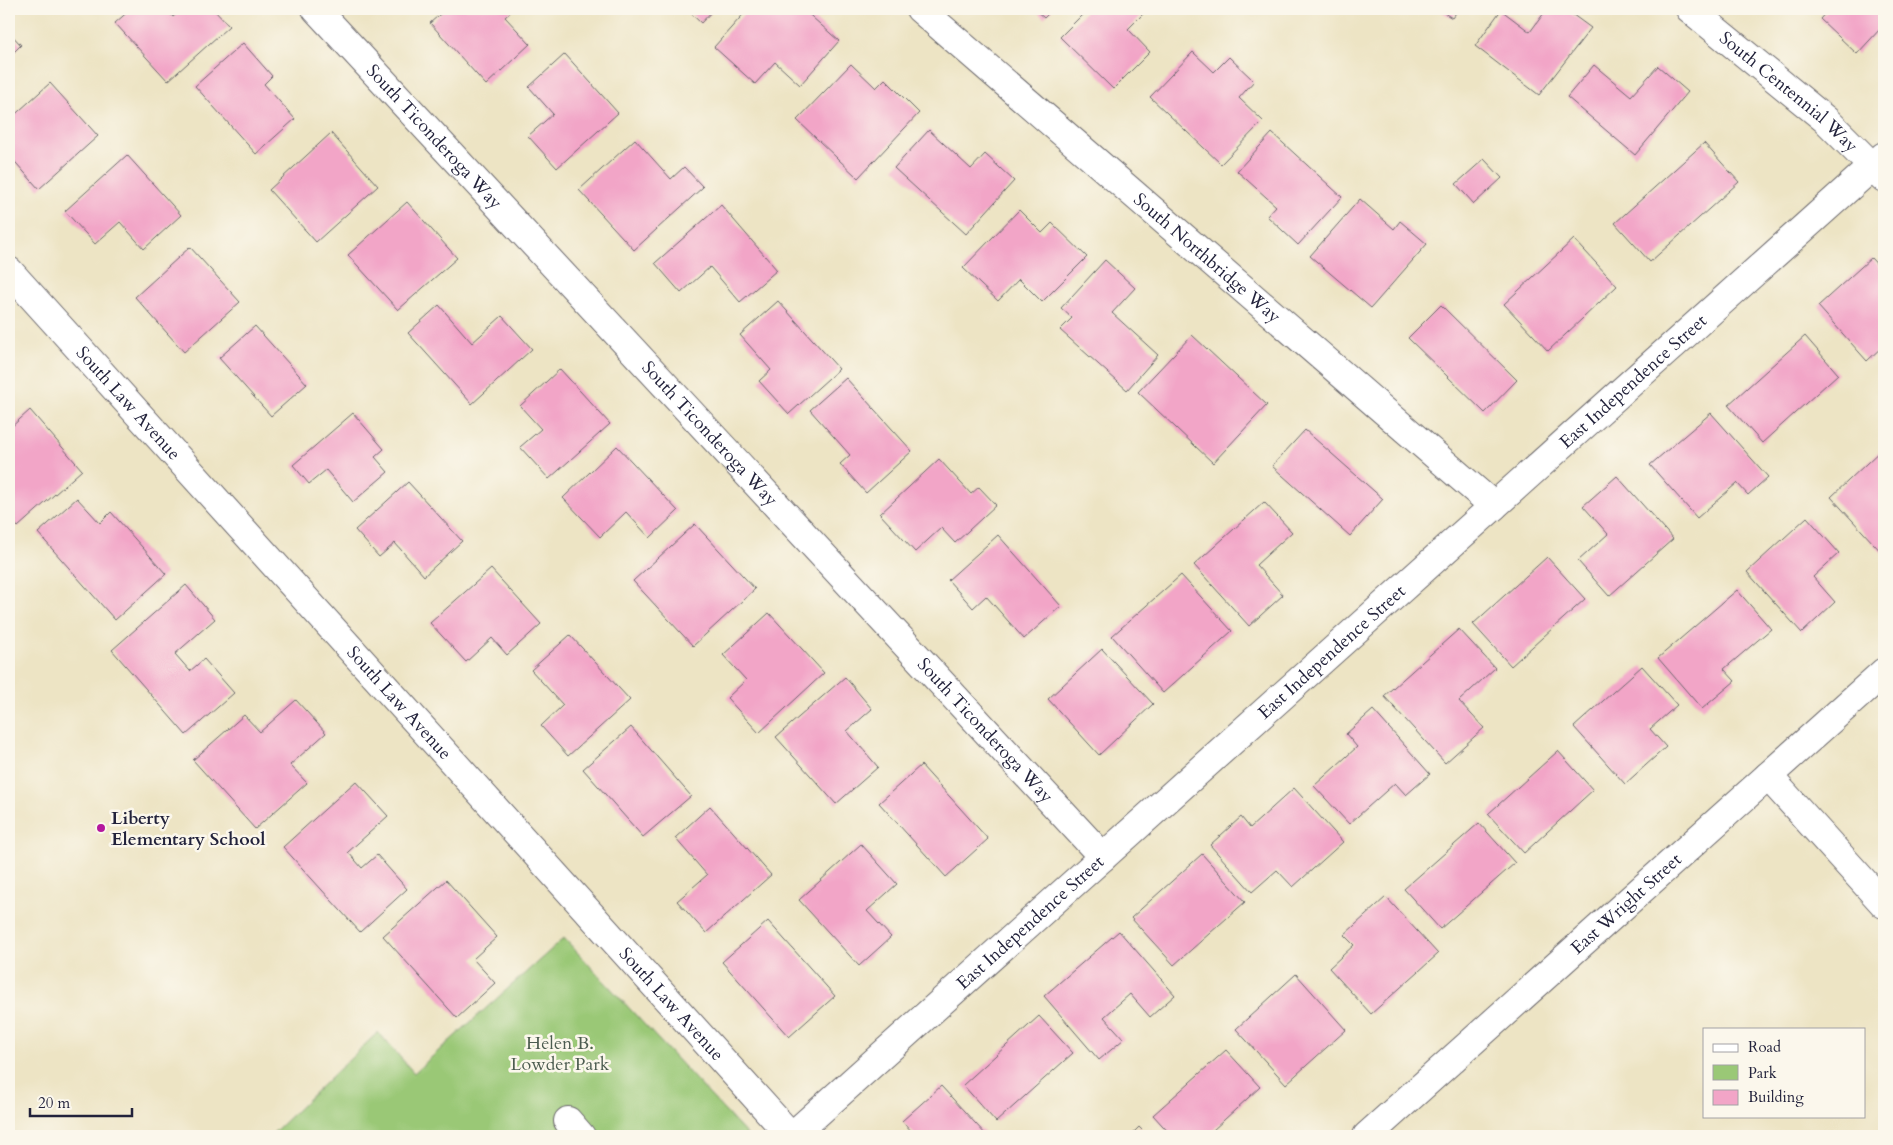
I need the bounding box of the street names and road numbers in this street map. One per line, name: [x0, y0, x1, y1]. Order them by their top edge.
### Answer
street label: South Centennial Way: [1714, 26, 1864, 159]
street label: South Ticonderoga Way: [360, 59, 508, 215]
street label: South Northbridge Way: [1128, 187, 1286, 329]
street label: East Independence Street: [1554, 309, 1713, 454]
street label: South Law Avenue: [70, 341, 186, 466]
street label: South Ticonderoga Way: [636, 356, 783, 512]
street label: East Independence Street: [1253, 579, 1411, 725]
street label: South Law Avenue: [341, 641, 457, 765]
street label: South Ticonderoga Way: [911, 653, 1059, 809]
street label: East Wright Street: [1566, 847, 1687, 960]
street label: East Independence Street: [951, 850, 1110, 995]
street label: South Law Avenue: [613, 942, 729, 1067]

